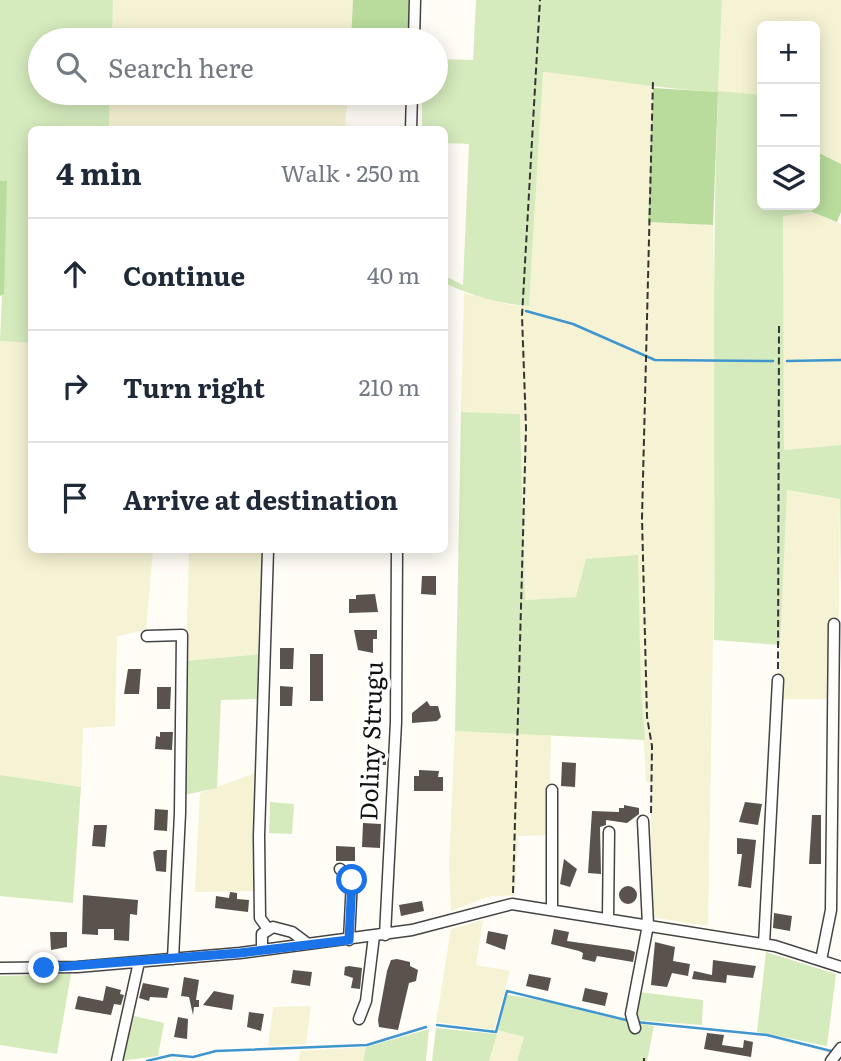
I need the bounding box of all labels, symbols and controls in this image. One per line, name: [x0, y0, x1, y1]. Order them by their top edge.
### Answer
map controls: [757, 21, 820, 210]
button: +: [757, 21, 820, 84]
search box: [28, 28, 448, 105]
text: Search here: [108, 47, 254, 86]
icon: search: [52, 48, 90, 86]
button: −: [757, 84, 820, 147]
button: layers: [757, 147, 820, 210]
text: 4 min: [56, 150, 142, 194]
text: Walk · 250 m: [281, 155, 420, 189]
icon: ahead: [56, 255, 94, 293]
text: Continue: [123, 255, 245, 294]
text: 40 m: [367, 257, 420, 291]
icon: right: [56, 367, 94, 405]
text: Turn right: [123, 367, 265, 406]
text: 210 m: [359, 369, 420, 403]
icon: arrive: [56, 479, 94, 517]
text: Arrive at destination: [123, 479, 398, 518]
street label: Doliny Strugu: [349, 660, 390, 821]
route start: [336, 864, 367, 895]
route end: [28, 952, 59, 983]

